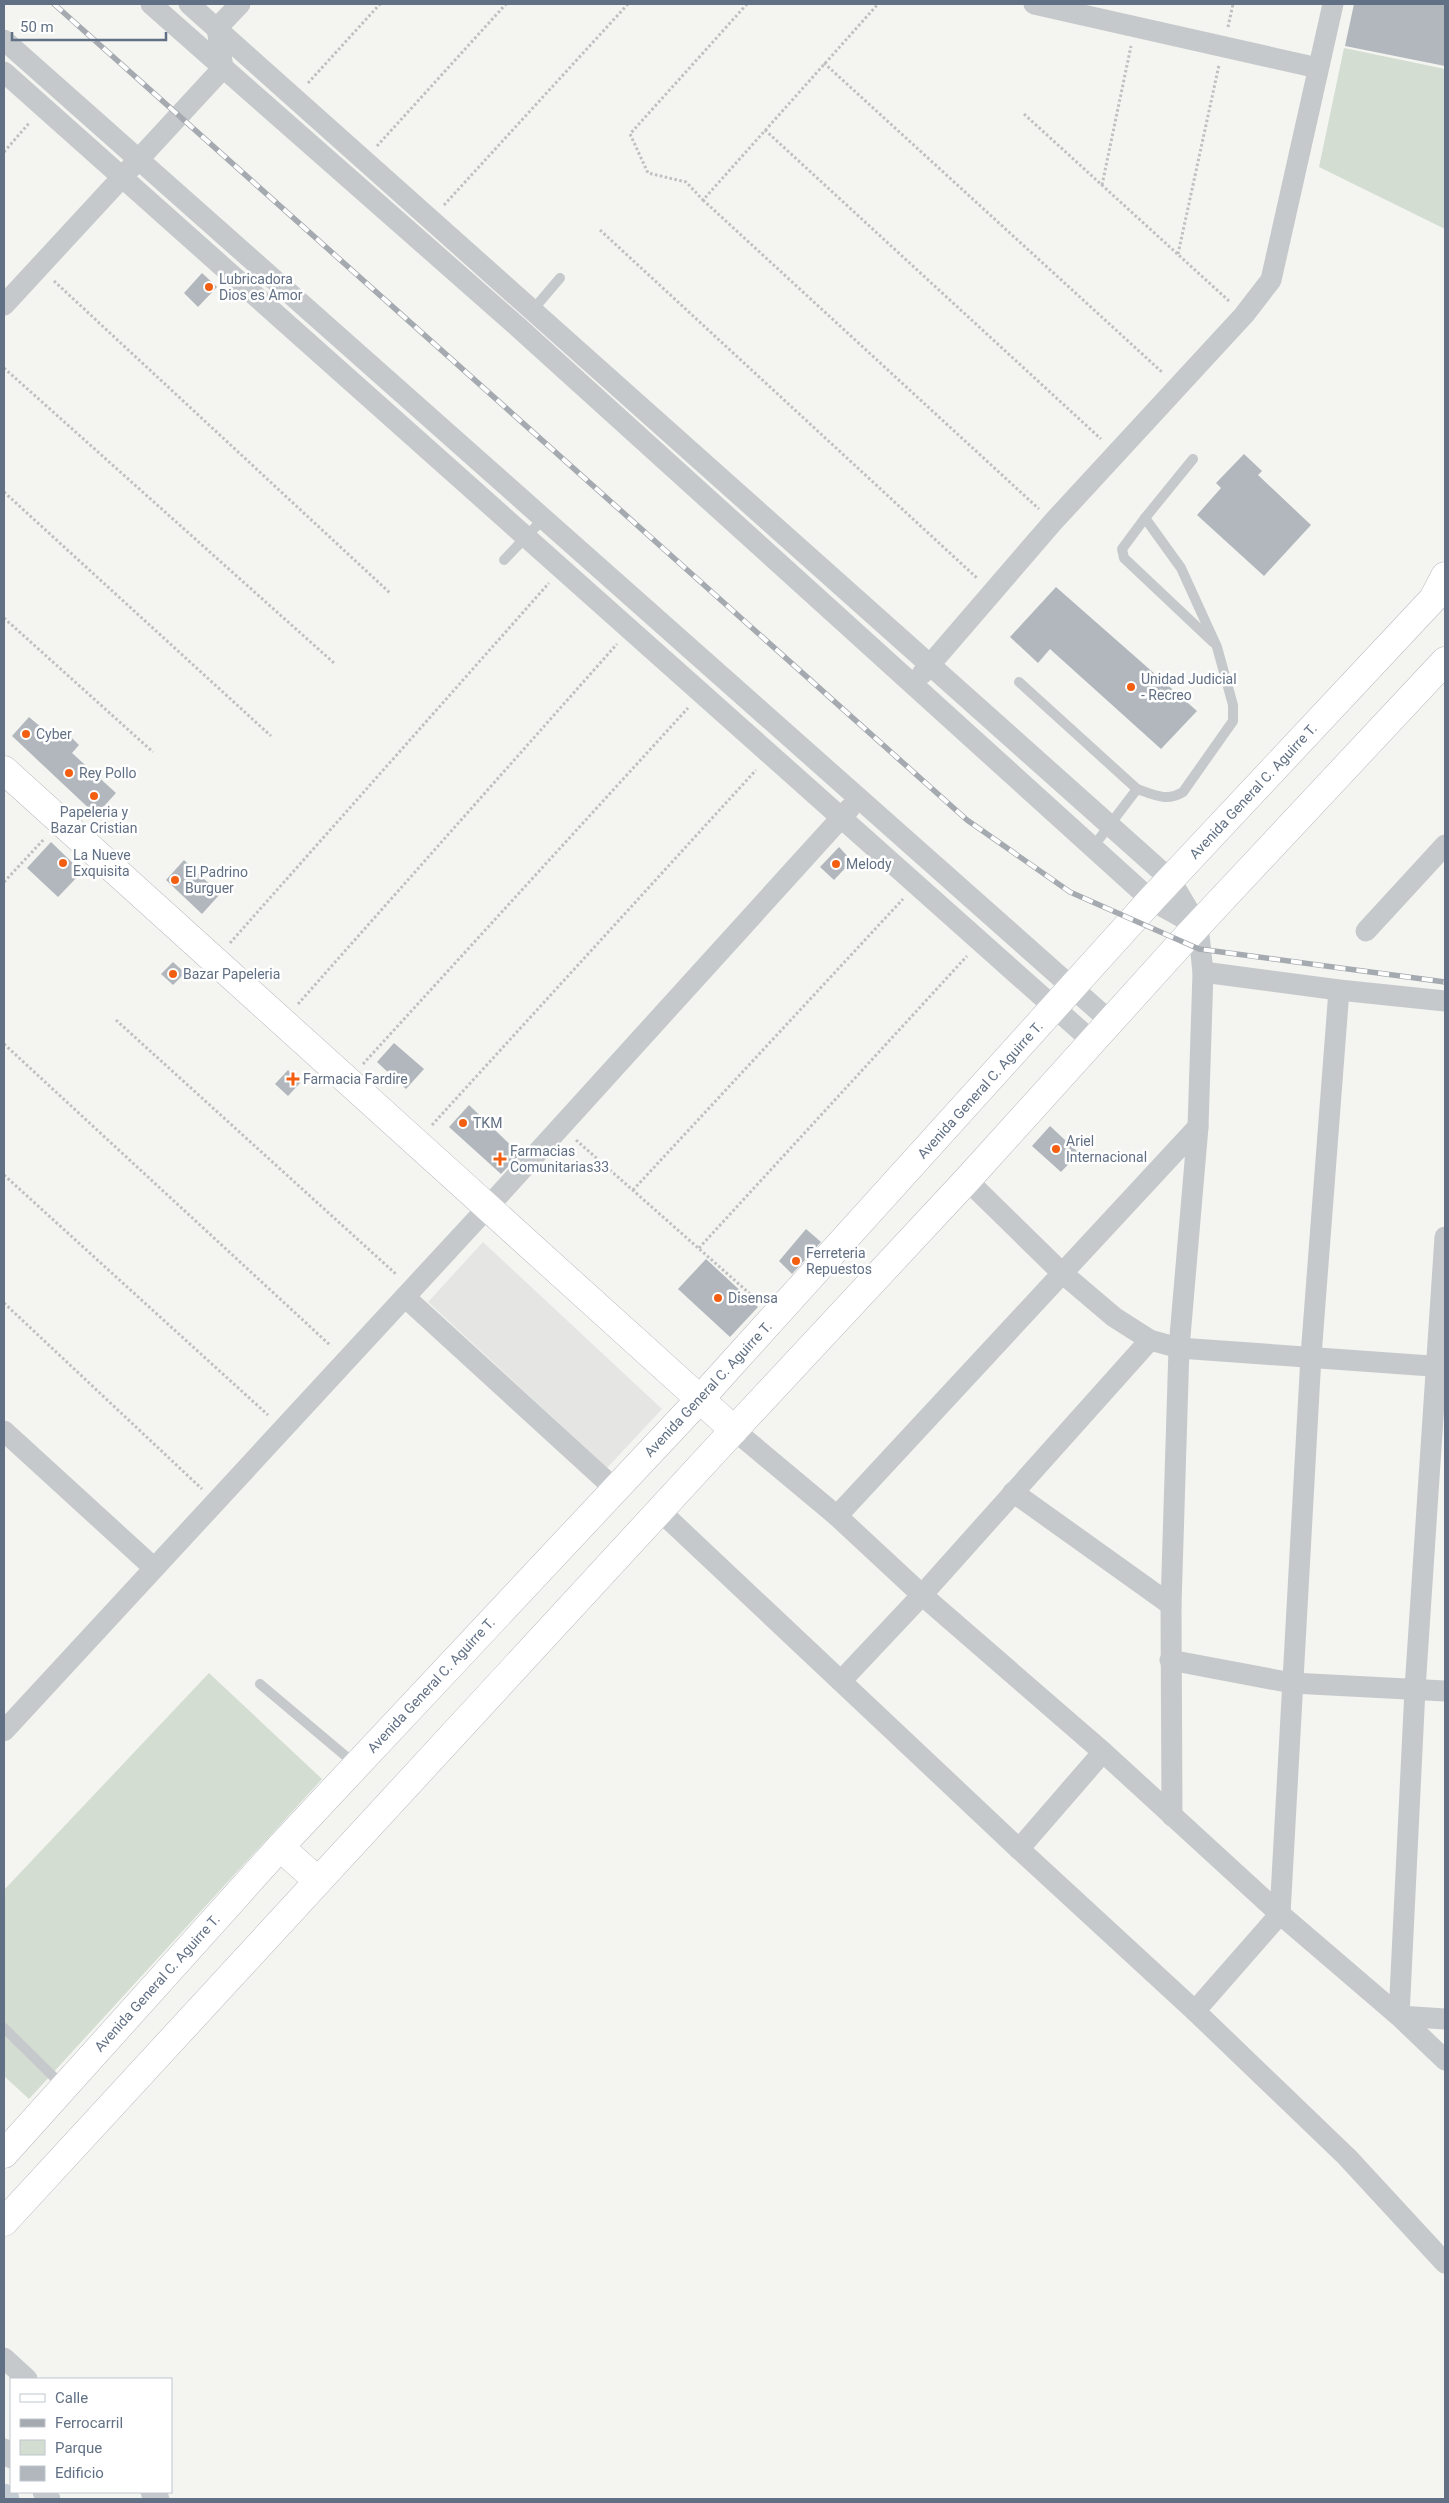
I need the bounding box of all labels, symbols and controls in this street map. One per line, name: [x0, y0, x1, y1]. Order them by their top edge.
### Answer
scale bar: [12, 10, 166, 42]
text: 50 m: [20, 18, 54, 36]
place label: Lubricadora Dios es Amor: [219, 271, 303, 303]
marker: Lubricadora Dios es Amor: [203, 281, 215, 293]
place label: Unidad Judicial - Recreo: [1141, 671, 1237, 703]
marker: Unidad Judicial - Recreo: [1125, 681, 1137, 693]
street label: Avenida General C. Aguirre T.: [1186, 720, 1320, 862]
place label: Cyber: [36, 726, 72, 742]
marker: Cyber: [20, 728, 32, 740]
place label: Rey Pollo: [79, 765, 137, 781]
marker: Rey Pollo: [63, 767, 75, 779]
marker: Papeleria y Bazar Cristian: [88, 790, 100, 802]
place label: Papeleria y Bazar Cristian: [51, 804, 137, 836]
place label: La Nueve Exquisita: [73, 847, 131, 879]
place label: Melody: [846, 856, 892, 872]
marker: La Nueve Exquisita: [57, 857, 69, 869]
marker: Melody: [830, 858, 842, 870]
place label: El Padrino Burguer: [185, 864, 248, 896]
marker: El Padrino Burguer: [169, 874, 181, 886]
place label: Bazar Papeleria: [183, 966, 280, 982]
marker: Bazar Papeleria: [167, 968, 179, 980]
street label: Avenida General C. Aguirre T.: [914, 1018, 1046, 1162]
place label: Farmacia Fardire: [303, 1071, 408, 1087]
marker: Farmacia Fardire: [287, 1073, 299, 1085]
place label: TKM: [473, 1115, 502, 1131]
marker: TKM: [457, 1117, 469, 1129]
place label: Ariel Internacional: [1066, 1133, 1147, 1165]
place label: Farmacias Comunitarias33: [510, 1143, 609, 1175]
marker: Ariel Internacional: [1050, 1143, 1062, 1155]
marker: Farmacias Comunitarias33: [494, 1153, 506, 1165]
place label: Ferreteria Repuestos: [806, 1245, 872, 1277]
marker: Ferreteria Repuestos: [790, 1255, 802, 1267]
place label: Disensa: [728, 1290, 778, 1306]
marker: Disensa: [712, 1292, 724, 1304]
street label: Avenida General C. Aguirre T.: [641, 1318, 775, 1460]
street label: Avenida General C. Aguirre T.: [364, 1614, 498, 1756]
street label: Avenida General C. Aguirre T.: [91, 1911, 223, 2055]
legend: [10, 2378, 172, 2493]
text: Calle: [55, 2389, 88, 2407]
text: Ferrocarril: [55, 2414, 123, 2432]
text: Parque: [55, 2439, 102, 2457]
text: Edificio: [55, 2464, 104, 2482]

